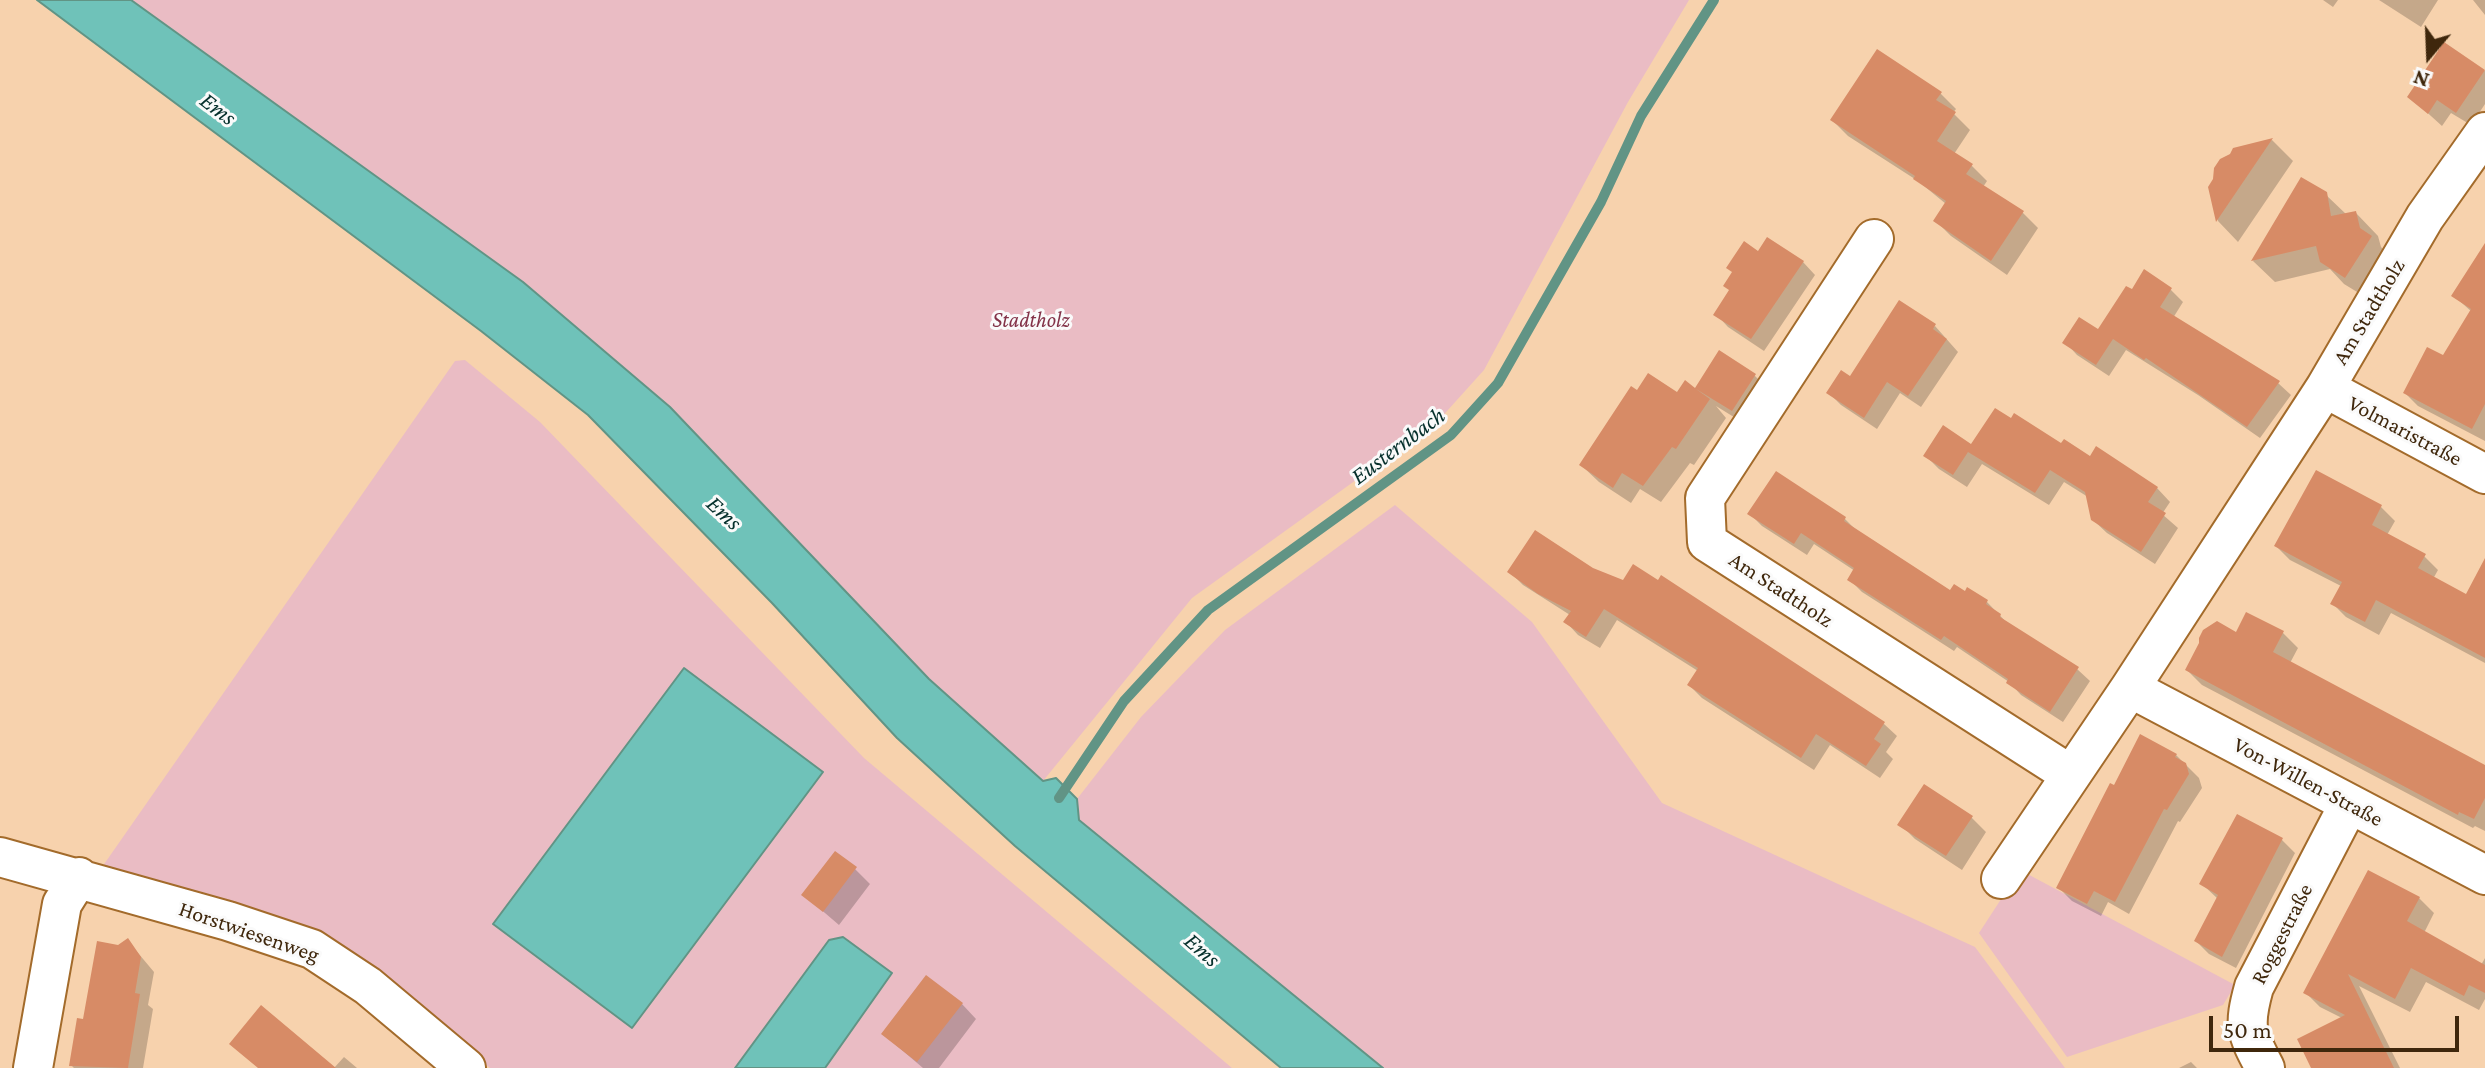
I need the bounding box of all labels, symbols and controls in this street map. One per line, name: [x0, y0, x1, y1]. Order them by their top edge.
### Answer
north arrow: [2389, 16, 2469, 96]
text: N: [2410, 65, 2432, 93]
water label: Ems: [194, 86, 242, 132]
street label: Am Stadtholz: [2327, 254, 2411, 370]
park label: Stadtholz: [992, 307, 1070, 333]
street label: Volmaristraße: [2344, 390, 2466, 472]
water label: Eusternbach: [1345, 401, 1451, 491]
water label: Ems: [700, 490, 748, 536]
street label: Am Stadtholz: [1724, 547, 1838, 633]
street label: Von-Willen-Straße: [2229, 731, 2387, 833]
street label: Roggestraße: [2245, 879, 2319, 989]
street label: Horstwiesenweg: [175, 896, 323, 968]
water label: Ems: [1178, 927, 1226, 973]
scale bar: [2213, 1000, 2463, 1050]
text: 50 m: [2223, 1016, 2272, 1043]

